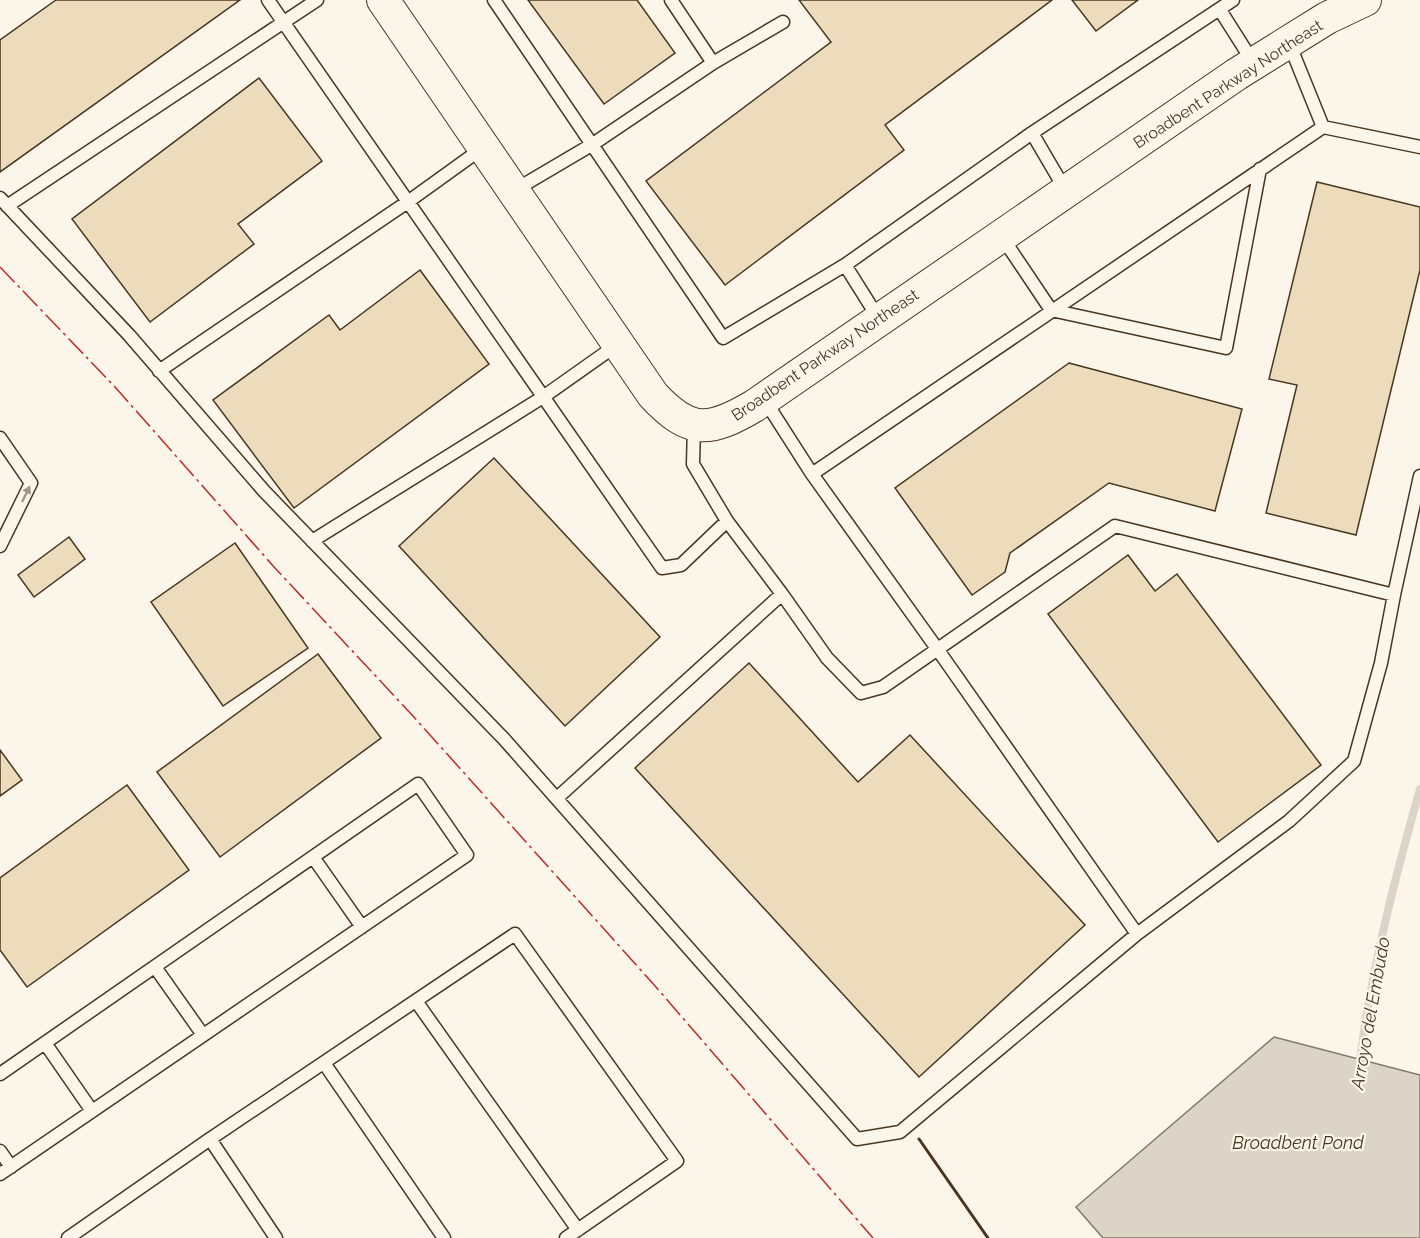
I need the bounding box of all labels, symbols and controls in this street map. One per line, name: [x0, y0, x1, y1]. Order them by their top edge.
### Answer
street label: Broadbent Parkway Northeast: [1130, 15, 1327, 152]
street label: Broadbent Parkway Northeast: [728, 285, 923, 425]
one-way arrow: [21, 485, 30, 502]
water label: Arroyo del Embudo: [1346, 935, 1394, 1092]
water label: Broadbent Pond: [1232, 1132, 1365, 1153]

